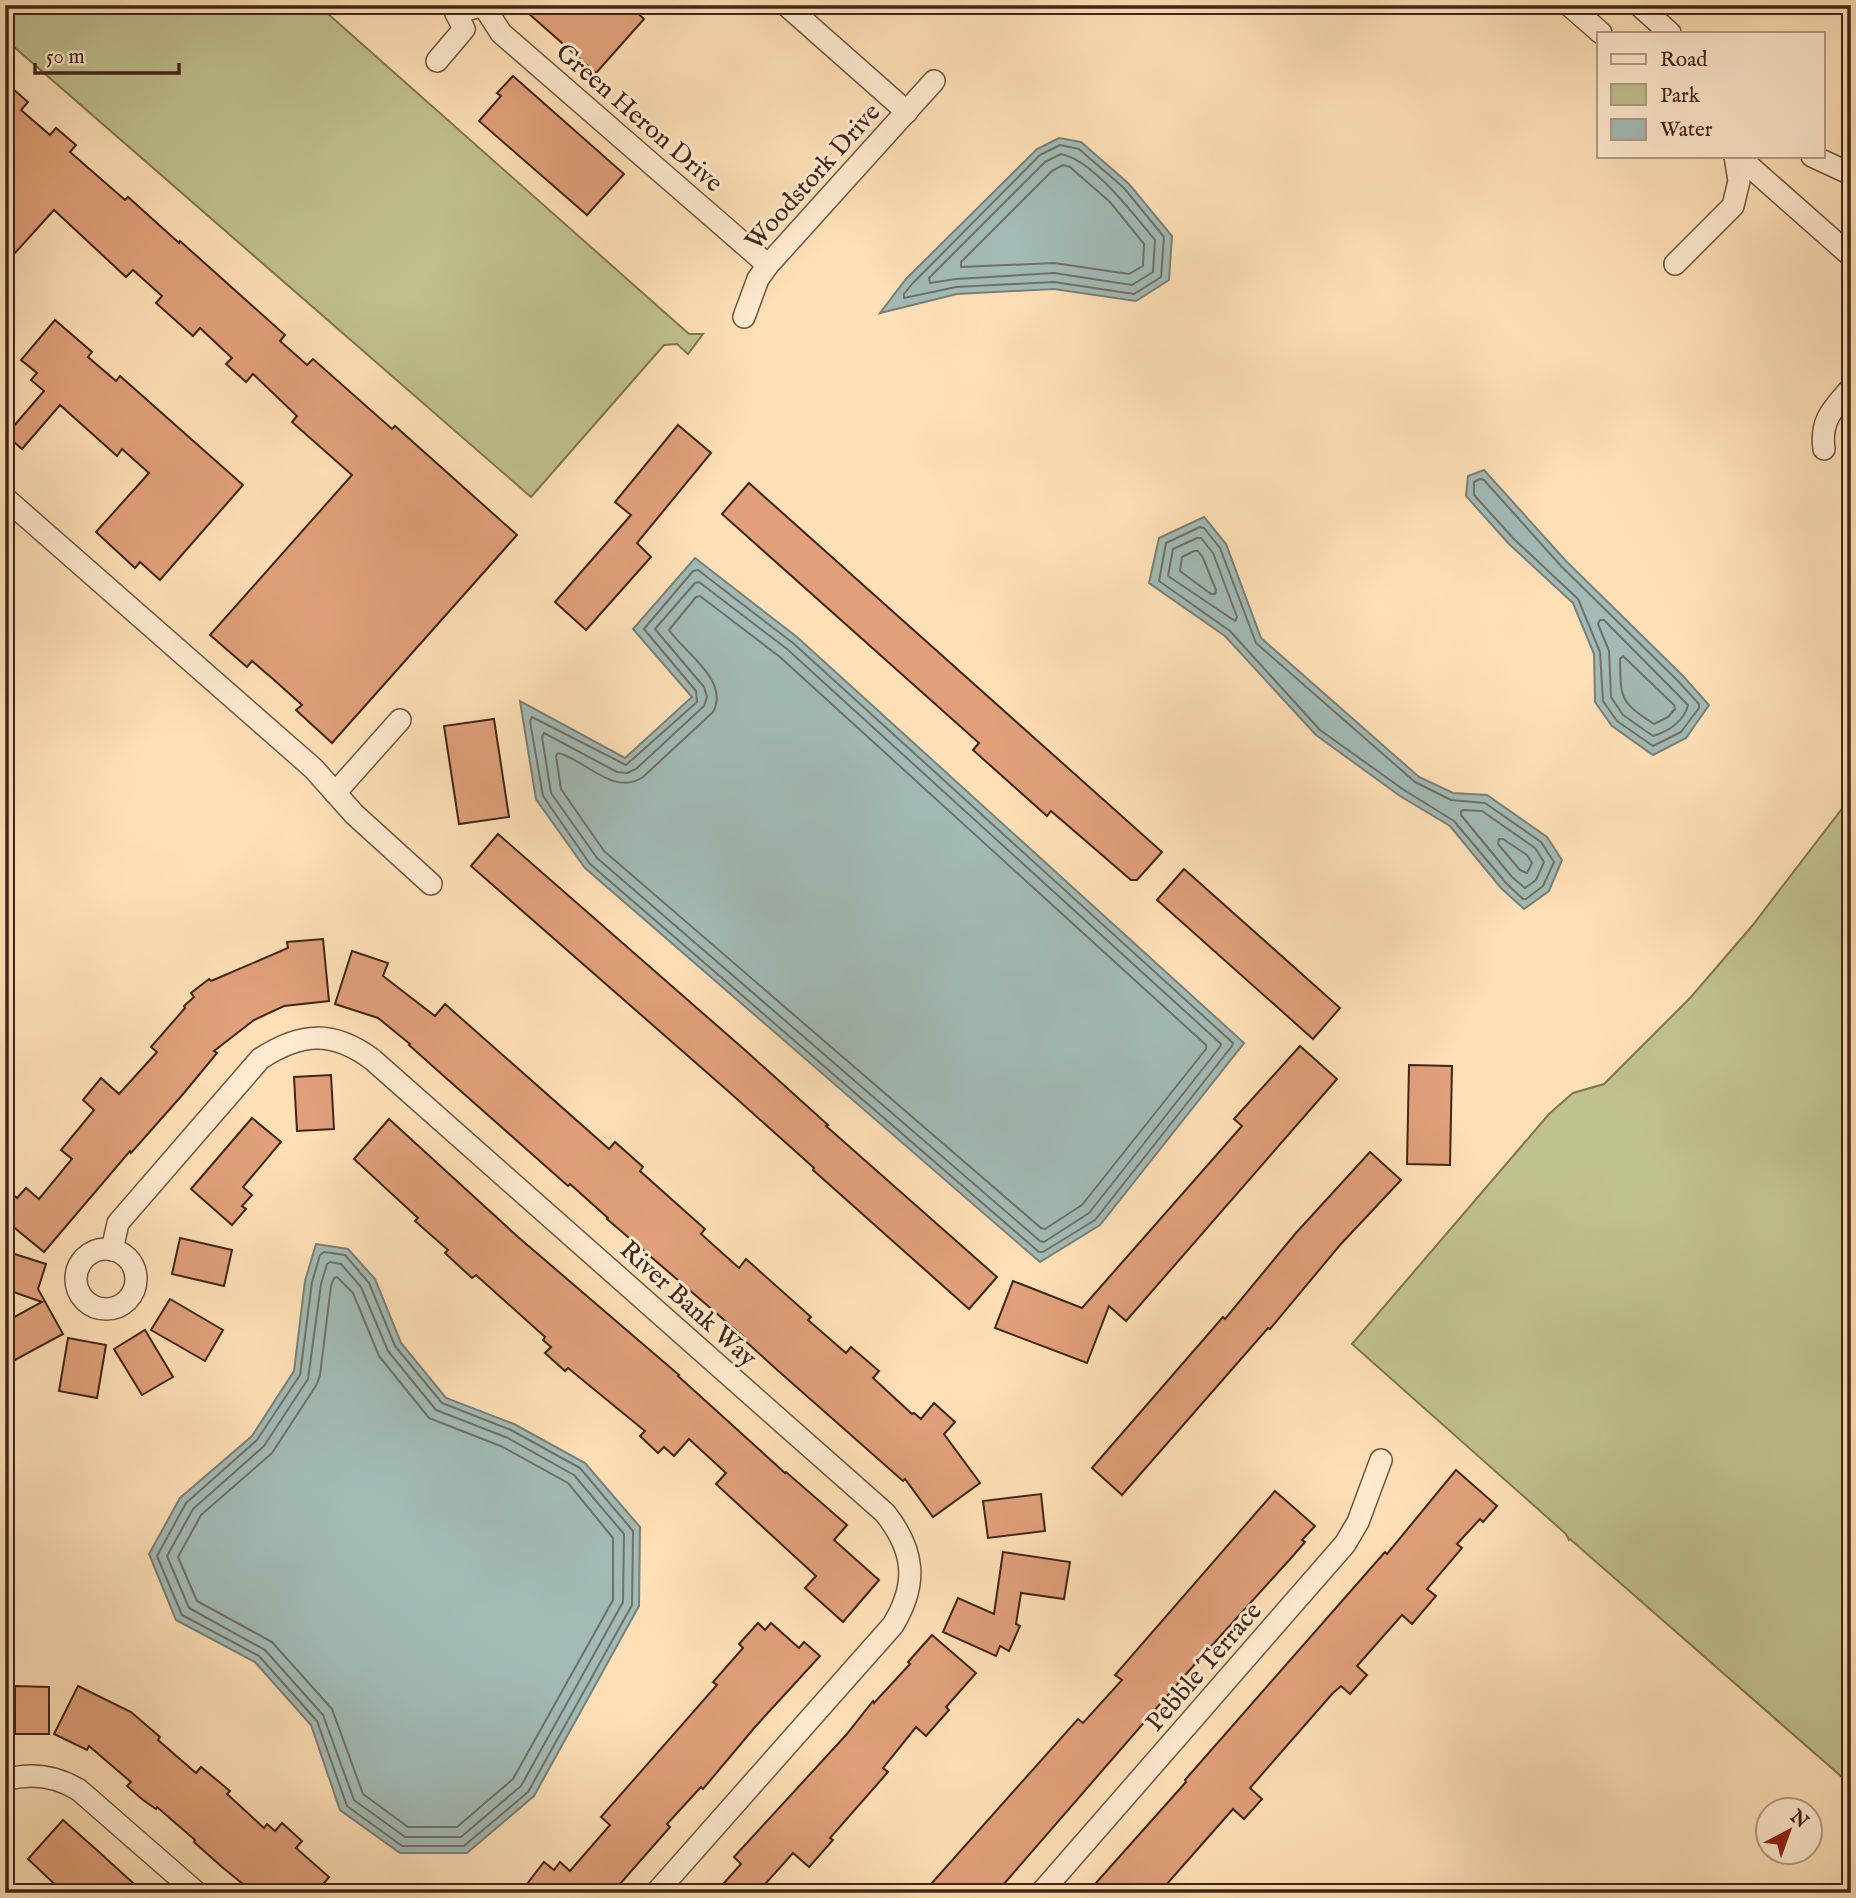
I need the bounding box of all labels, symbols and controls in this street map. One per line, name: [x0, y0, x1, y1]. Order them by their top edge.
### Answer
scale bar: [35, 32, 178, 76]
legend: [1597, 32, 1825, 158]
street label: Green Heron Drive: [549, 36, 730, 200]
text: 50 m: [46, 44, 85, 71]
text: Road: [1660, 47, 1708, 74]
text: Park: [1660, 83, 1701, 110]
street label: Woodstork Drive: [738, 96, 888, 257]
text: Water: [1660, 117, 1713, 144]
street label: River Bank Way: [612, 1234, 764, 1375]
street label: Pebble Terrace: [1139, 1595, 1269, 1739]
north arrow: [1755, 1797, 1825, 1867]
text: N: [1784, 1805, 1813, 1834]

